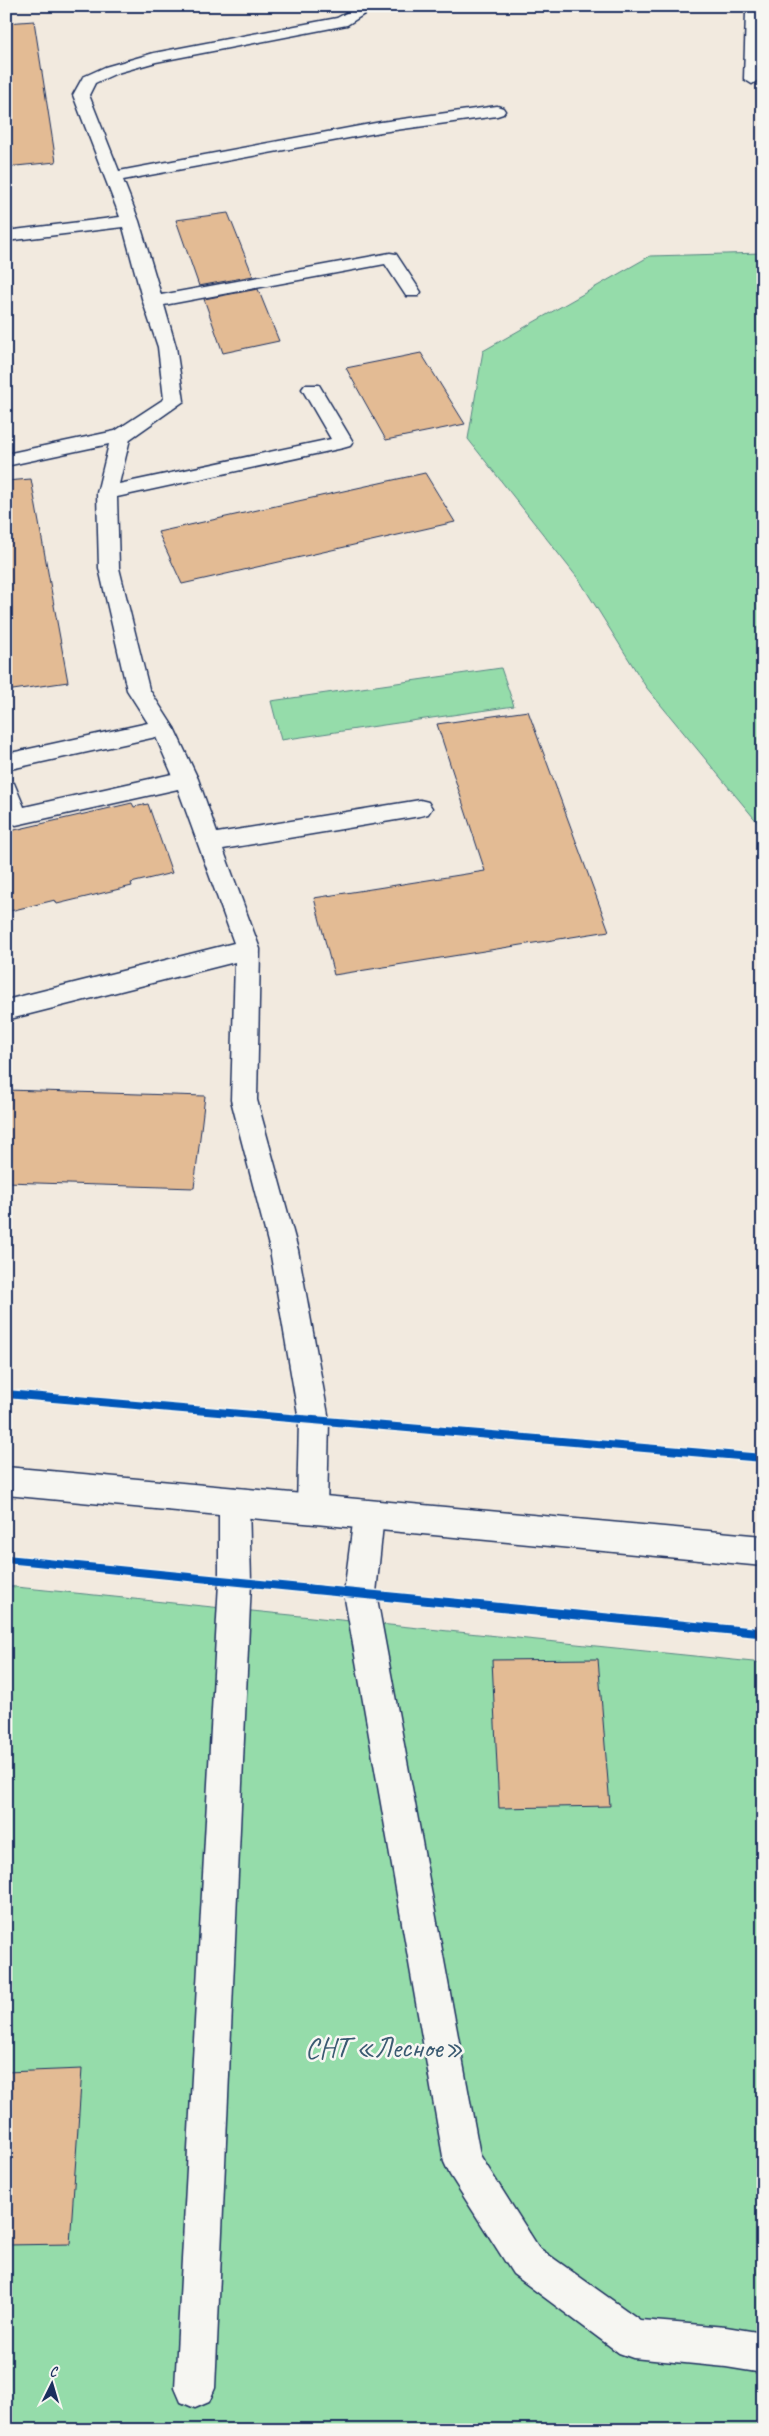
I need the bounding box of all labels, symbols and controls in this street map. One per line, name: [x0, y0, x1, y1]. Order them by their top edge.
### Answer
park label: СНТ «Лесное»: [305, 2029, 463, 2066]
north arrow: [28, 2358, 78, 2408]
text: С: [49, 2363, 59, 2381]

